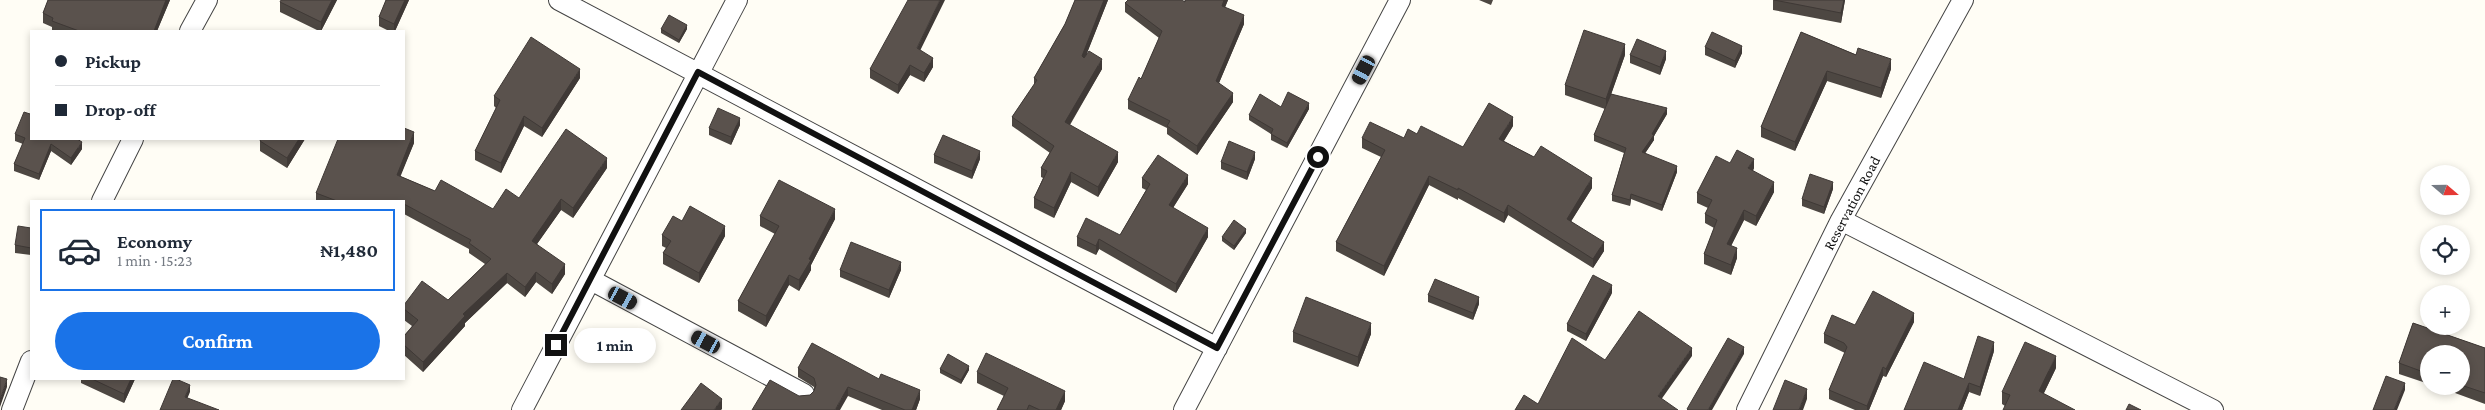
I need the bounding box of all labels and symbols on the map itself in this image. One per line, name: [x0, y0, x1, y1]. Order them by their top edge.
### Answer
car: [1350, 53, 1377, 87]
route start: [1307, 146, 1329, 168]
street label: Reservation Road: [1821, 153, 1884, 253]
north arrow: [2420, 165, 2470, 215]
car: [606, 284, 639, 312]
callout: 1 min: [574, 328, 656, 362]
car: [689, 328, 722, 356]
route end: [545, 334, 567, 356]

